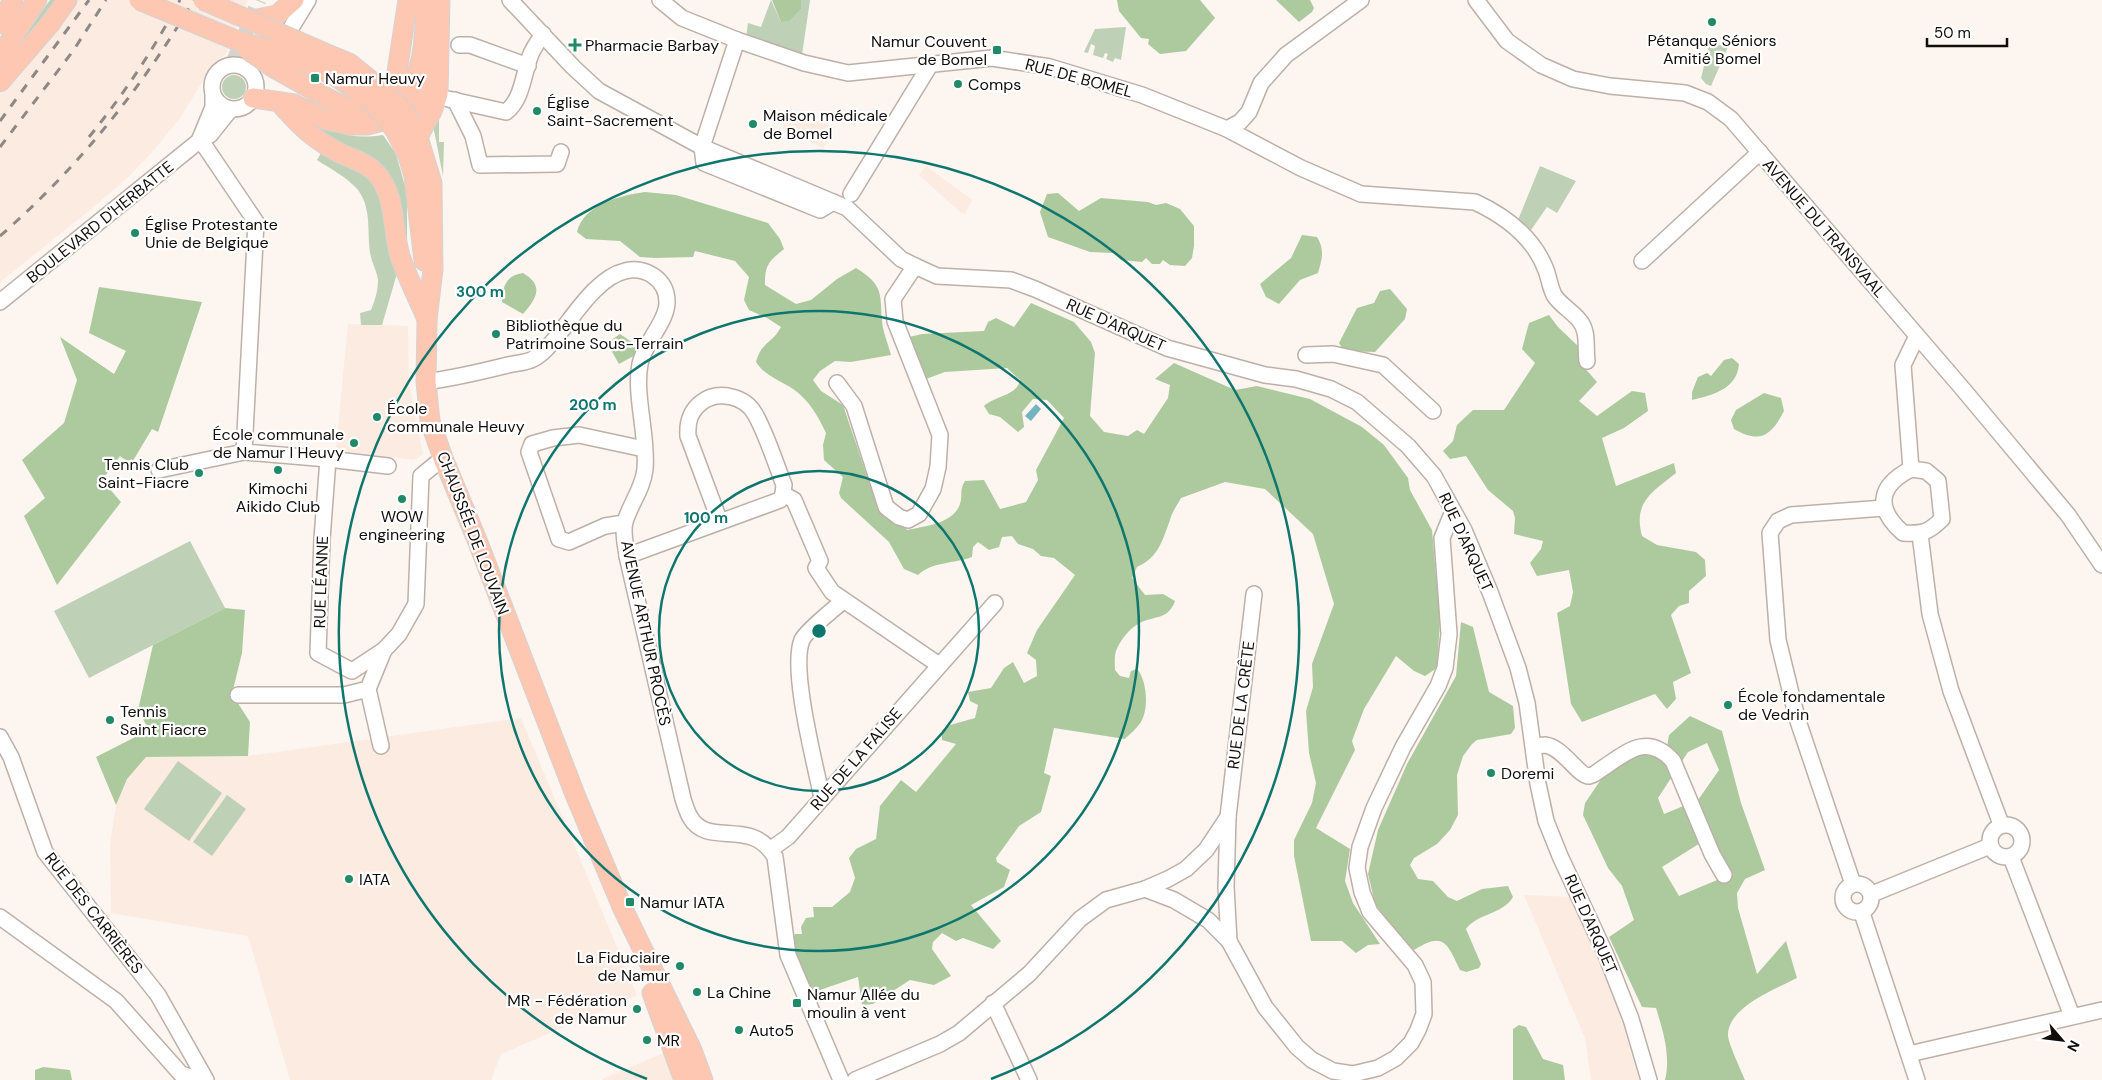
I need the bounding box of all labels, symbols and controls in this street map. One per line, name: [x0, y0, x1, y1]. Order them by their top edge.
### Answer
scale bar: [1927, 15, 2007, 47]
marker: Pétanque Séniors Amitié Bomel: [1706, 16, 1718, 28]
text: 50 m: [1934, 23, 1971, 43]
place label: Pétanque Séniors Amitié Bomel: [1647, 30, 1777, 69]
place label: Namur Couvent de Bomel: [871, 31, 987, 70]
place label: Pharmacie Barbay: [585, 35, 719, 56]
marker: Pharmacie Barbay: [569, 39, 581, 51]
marker: Namur Couvent de Bomel: [991, 44, 1003, 56]
street label: RUE DE BOMEL: [1023, 54, 1135, 102]
place label: Namur Heuvy: [325, 68, 425, 89]
marker: Namur Heuvy: [309, 72, 321, 84]
place label: Comps: [968, 74, 1021, 95]
marker: Comps: [952, 78, 964, 90]
place label: Église Saint-Sacrement: [547, 92, 674, 131]
marker: Église Saint-Sacrement: [531, 105, 543, 117]
place label: Maison médicale de Bomel: [763, 105, 888, 144]
marker: Maison médicale de Bomel: [747, 118, 759, 130]
street label: AVENUE DU TRANSVAAL: [1758, 154, 1890, 302]
street label: BOULEVARD D'HERBATTE: [22, 156, 178, 288]
place label: Église Protestante Unie de Belgique: [145, 214, 278, 253]
marker: Église Protestante Unie de Belgique: [129, 227, 141, 239]
text: 300 m: [456, 282, 504, 302]
street label: RUE D'ARQUET: [1063, 294, 1169, 356]
place label: Bibliothèque du Patrimoine Sous-Terrain: [506, 315, 684, 354]
marker: Bibliothèque du Patrimoine Sous-Terrain: [490, 328, 502, 340]
text: 200 m: [569, 395, 617, 415]
place label: École communale Heuvy: [387, 398, 525, 437]
marker: École communale Heuvy: [371, 411, 383, 423]
place label: École communale de Namur I Heuvy: [213, 424, 344, 463]
marker: École communale de Namur I Heuvy: [348, 437, 360, 449]
street label: CHAUSSÉE DE LOUVAIN: [432, 448, 514, 618]
place label: Tennis Club Saint-Fiacre: [98, 454, 189, 493]
marker: Kimochi Aikido Club: [272, 464, 284, 476]
marker: Tennis Club Saint-Fiacre: [193, 467, 205, 479]
place label: Kimochi Aikido Club: [236, 478, 320, 517]
street label: RUE D'ARQUET: [1434, 489, 1498, 595]
marker: WOW engineering: [396, 493, 408, 505]
place label: WOW engineering: [359, 506, 445, 545]
text: 100 m: [684, 508, 728, 528]
street label: RUE LÉANNE: [309, 535, 333, 629]
street label: AVENUE ARTHUR PROCÈS: [616, 538, 676, 728]
centre of rings: [810, 622, 828, 640]
street label: RUE DE LA CRÊTE: [1223, 640, 1259, 770]
place label: École fondamentale de Vedrin: [1738, 686, 1885, 725]
marker: École fondamentale de Vedrin: [1722, 699, 1734, 711]
place label: Tennis Saint Fiacre: [120, 701, 207, 740]
street label: RUE DE LA FALISE: [806, 703, 906, 815]
marker: Tennis Saint Fiacre: [104, 714, 116, 726]
place label: Doremi: [1501, 763, 1554, 784]
marker: Doremi: [1485, 767, 1497, 779]
street label: RUE DES CARRIÈRES: [40, 848, 148, 978]
place label: IATA: [359, 869, 391, 890]
street label: RUE D'ARQUET: [1560, 871, 1622, 977]
marker: IATA: [343, 873, 355, 885]
place label: Namur IATA: [640, 892, 725, 913]
marker: Namur IATA: [624, 896, 636, 908]
place label: La Fiduciaire de Namur: [577, 947, 670, 986]
marker: La Fiduciaire de Namur: [674, 960, 686, 972]
place label: La Chine: [707, 982, 771, 1003]
place label: Namur Allée du moulin à vent: [807, 984, 920, 1023]
marker: La Chine: [691, 986, 703, 998]
place label: MR - Fédération de Namur: [507, 990, 627, 1029]
marker: Namur Allée du moulin à vent: [791, 997, 803, 1009]
marker: MR - Fédération de Namur: [631, 1003, 643, 1015]
north arrow: [2037, 1015, 2087, 1065]
place label: Auto5: [749, 1020, 794, 1041]
marker: Auto5: [733, 1024, 745, 1036]
place label: MR: [657, 1030, 680, 1051]
marker: MR: [641, 1034, 653, 1046]
text: N: [2063, 1037, 2084, 1055]

